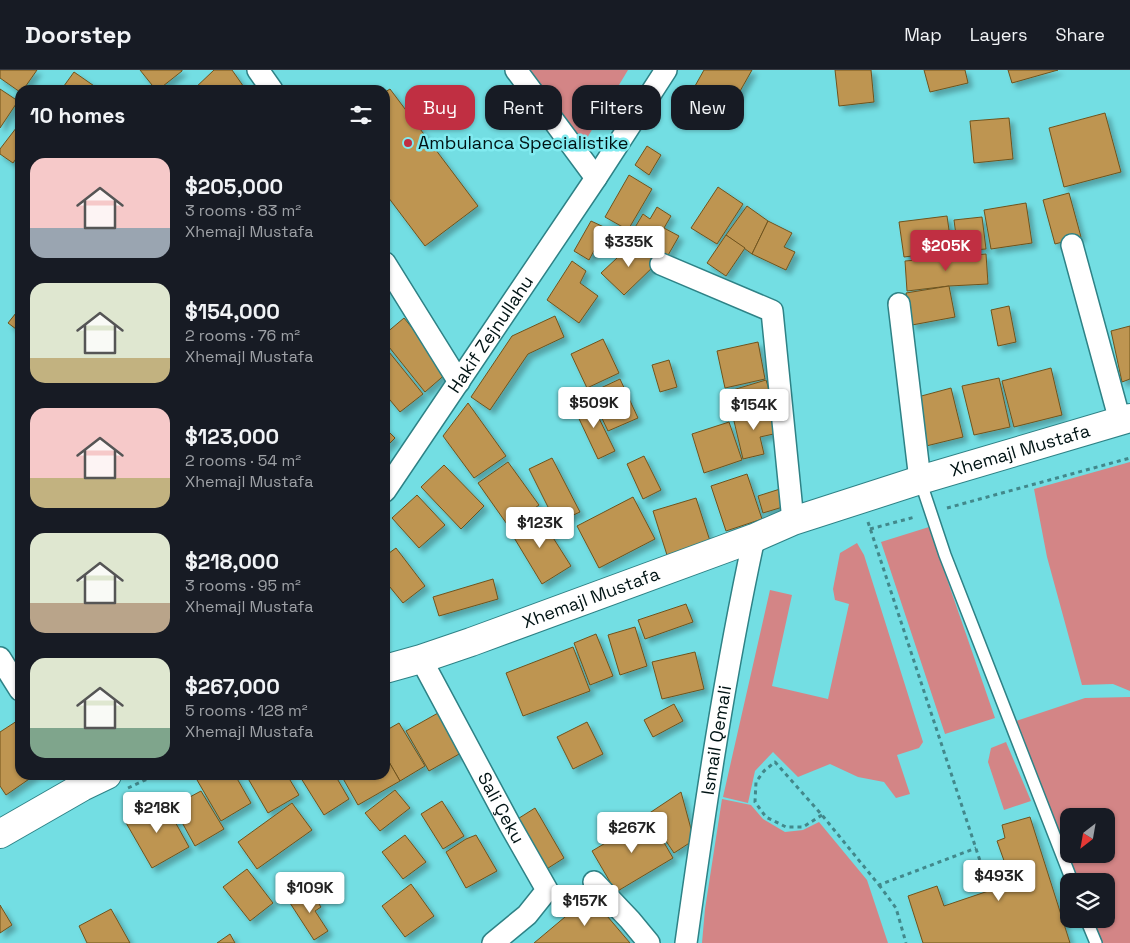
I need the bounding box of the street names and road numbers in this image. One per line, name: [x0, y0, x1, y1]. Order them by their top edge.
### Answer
street label: Hakif Zejnullahu: [442, 271, 538, 397]
street label: Xhemajl Mustafa: [947, 418, 1093, 481]
street label: Xhemajl Mustafa: [519, 562, 663, 633]
street label: Ismail Qemali: [696, 684, 736, 797]
street label: Sali Çeku: [473, 768, 530, 847]

